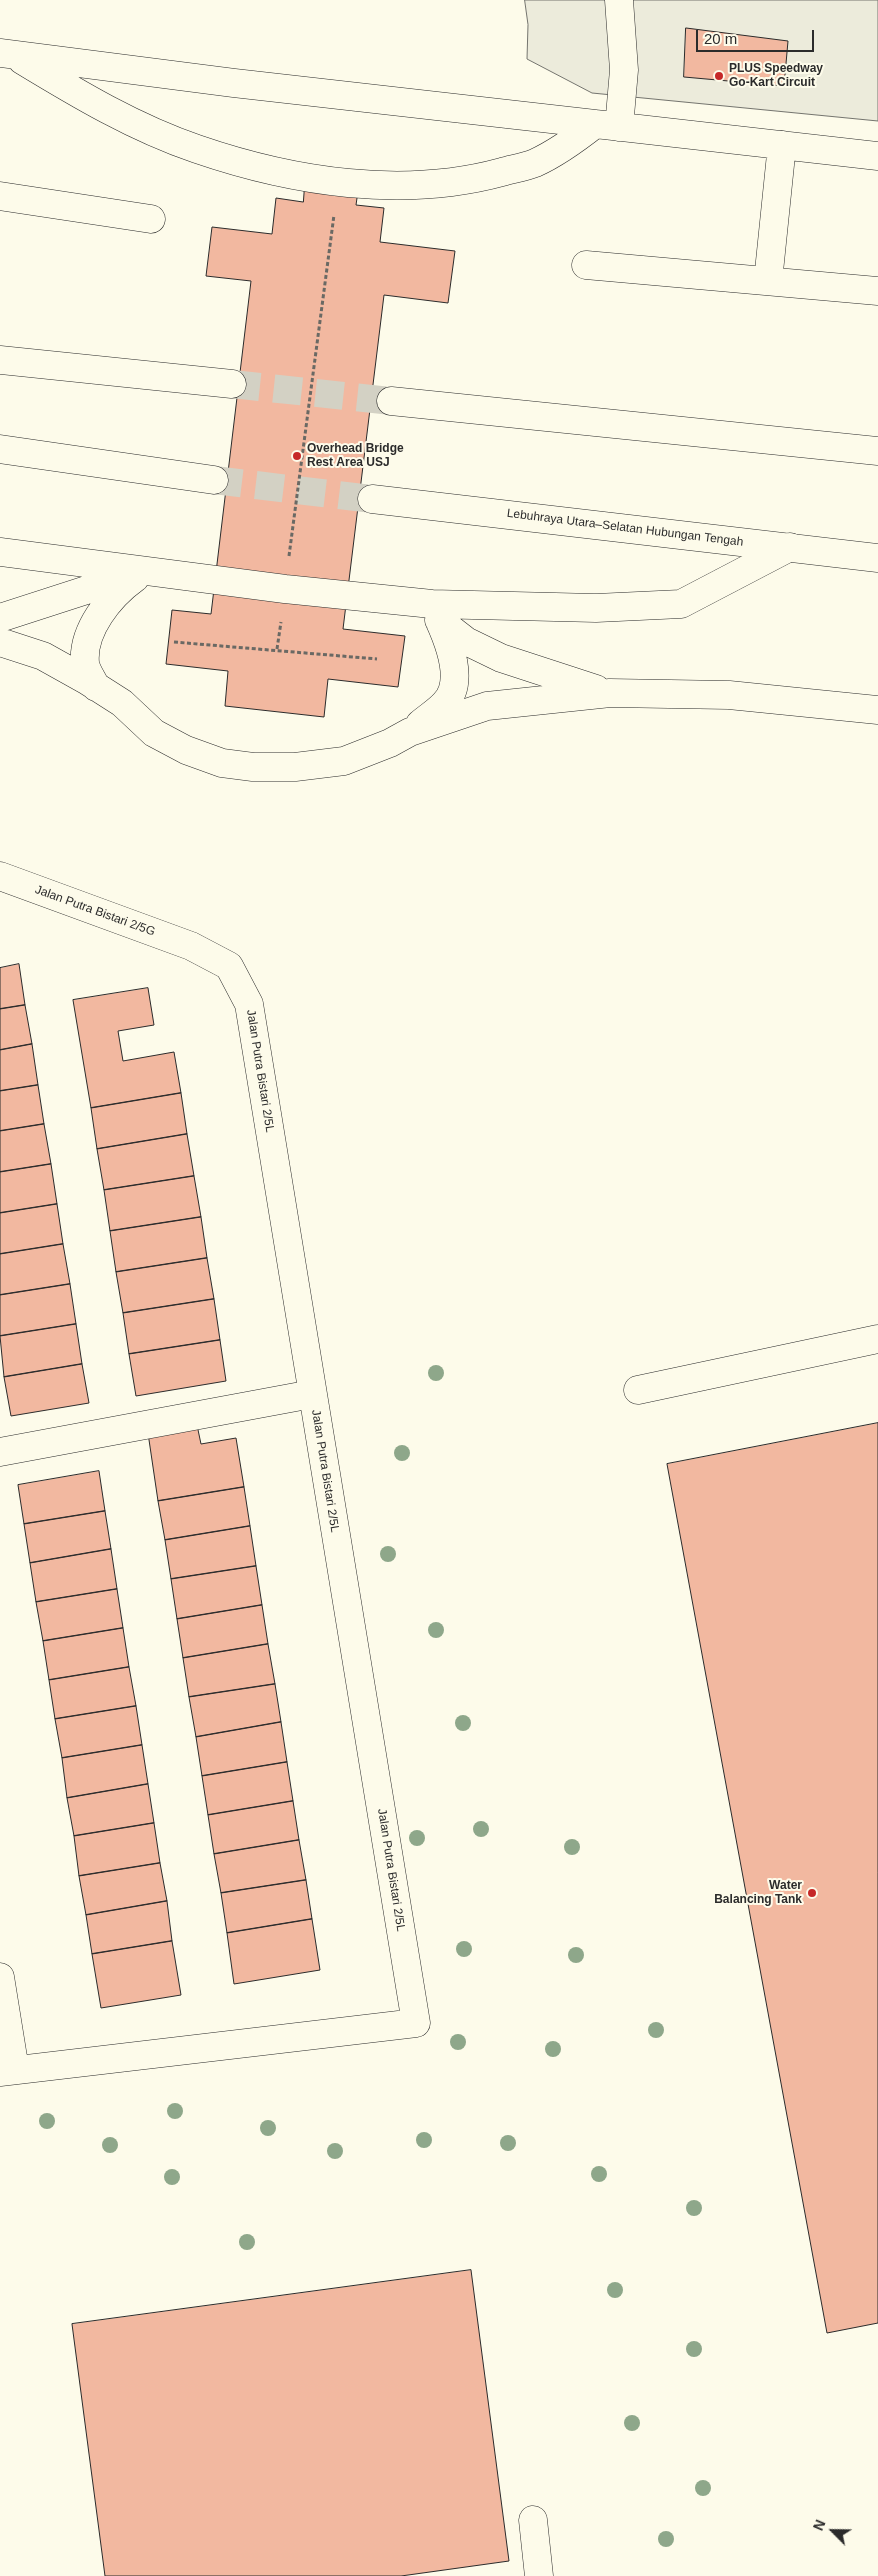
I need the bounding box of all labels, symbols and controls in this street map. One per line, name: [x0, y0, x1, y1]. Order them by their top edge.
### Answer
scale bar: [698, 20, 816, 52]
text: 20 m: [704, 30, 737, 47]
place label: PLUS Speedway Go-Kart Circuit: [729, 62, 823, 90]
marker: PLUS Speedway Go-Kart Circuit: [713, 70, 725, 82]
place label: Overhead Bridge Rest Area USJ: [307, 442, 404, 470]
marker: Overhead Bridge Rest Area USJ: [291, 450, 303, 462]
street label: Lebuhraya Utara–Selatan Hubungan Tengah: [506, 506, 744, 550]
street label: Jalan Putra Bistari 2/5G: [33, 883, 157, 939]
street label: Jalan Putra Bistari 2/5L: [243, 1009, 277, 1133]
street label: Jalan Putra Bistari 2/5L: [308, 1409, 342, 1533]
street label: Jalan Putra Bistari 2/5L: [374, 1808, 408, 1932]
place label: Water Balancing Tank: [714, 1879, 802, 1907]
marker: Water Balancing Tank: [806, 1887, 818, 1899]
north arrow: [808, 2506, 858, 2556]
text: N: [810, 2517, 829, 2533]

